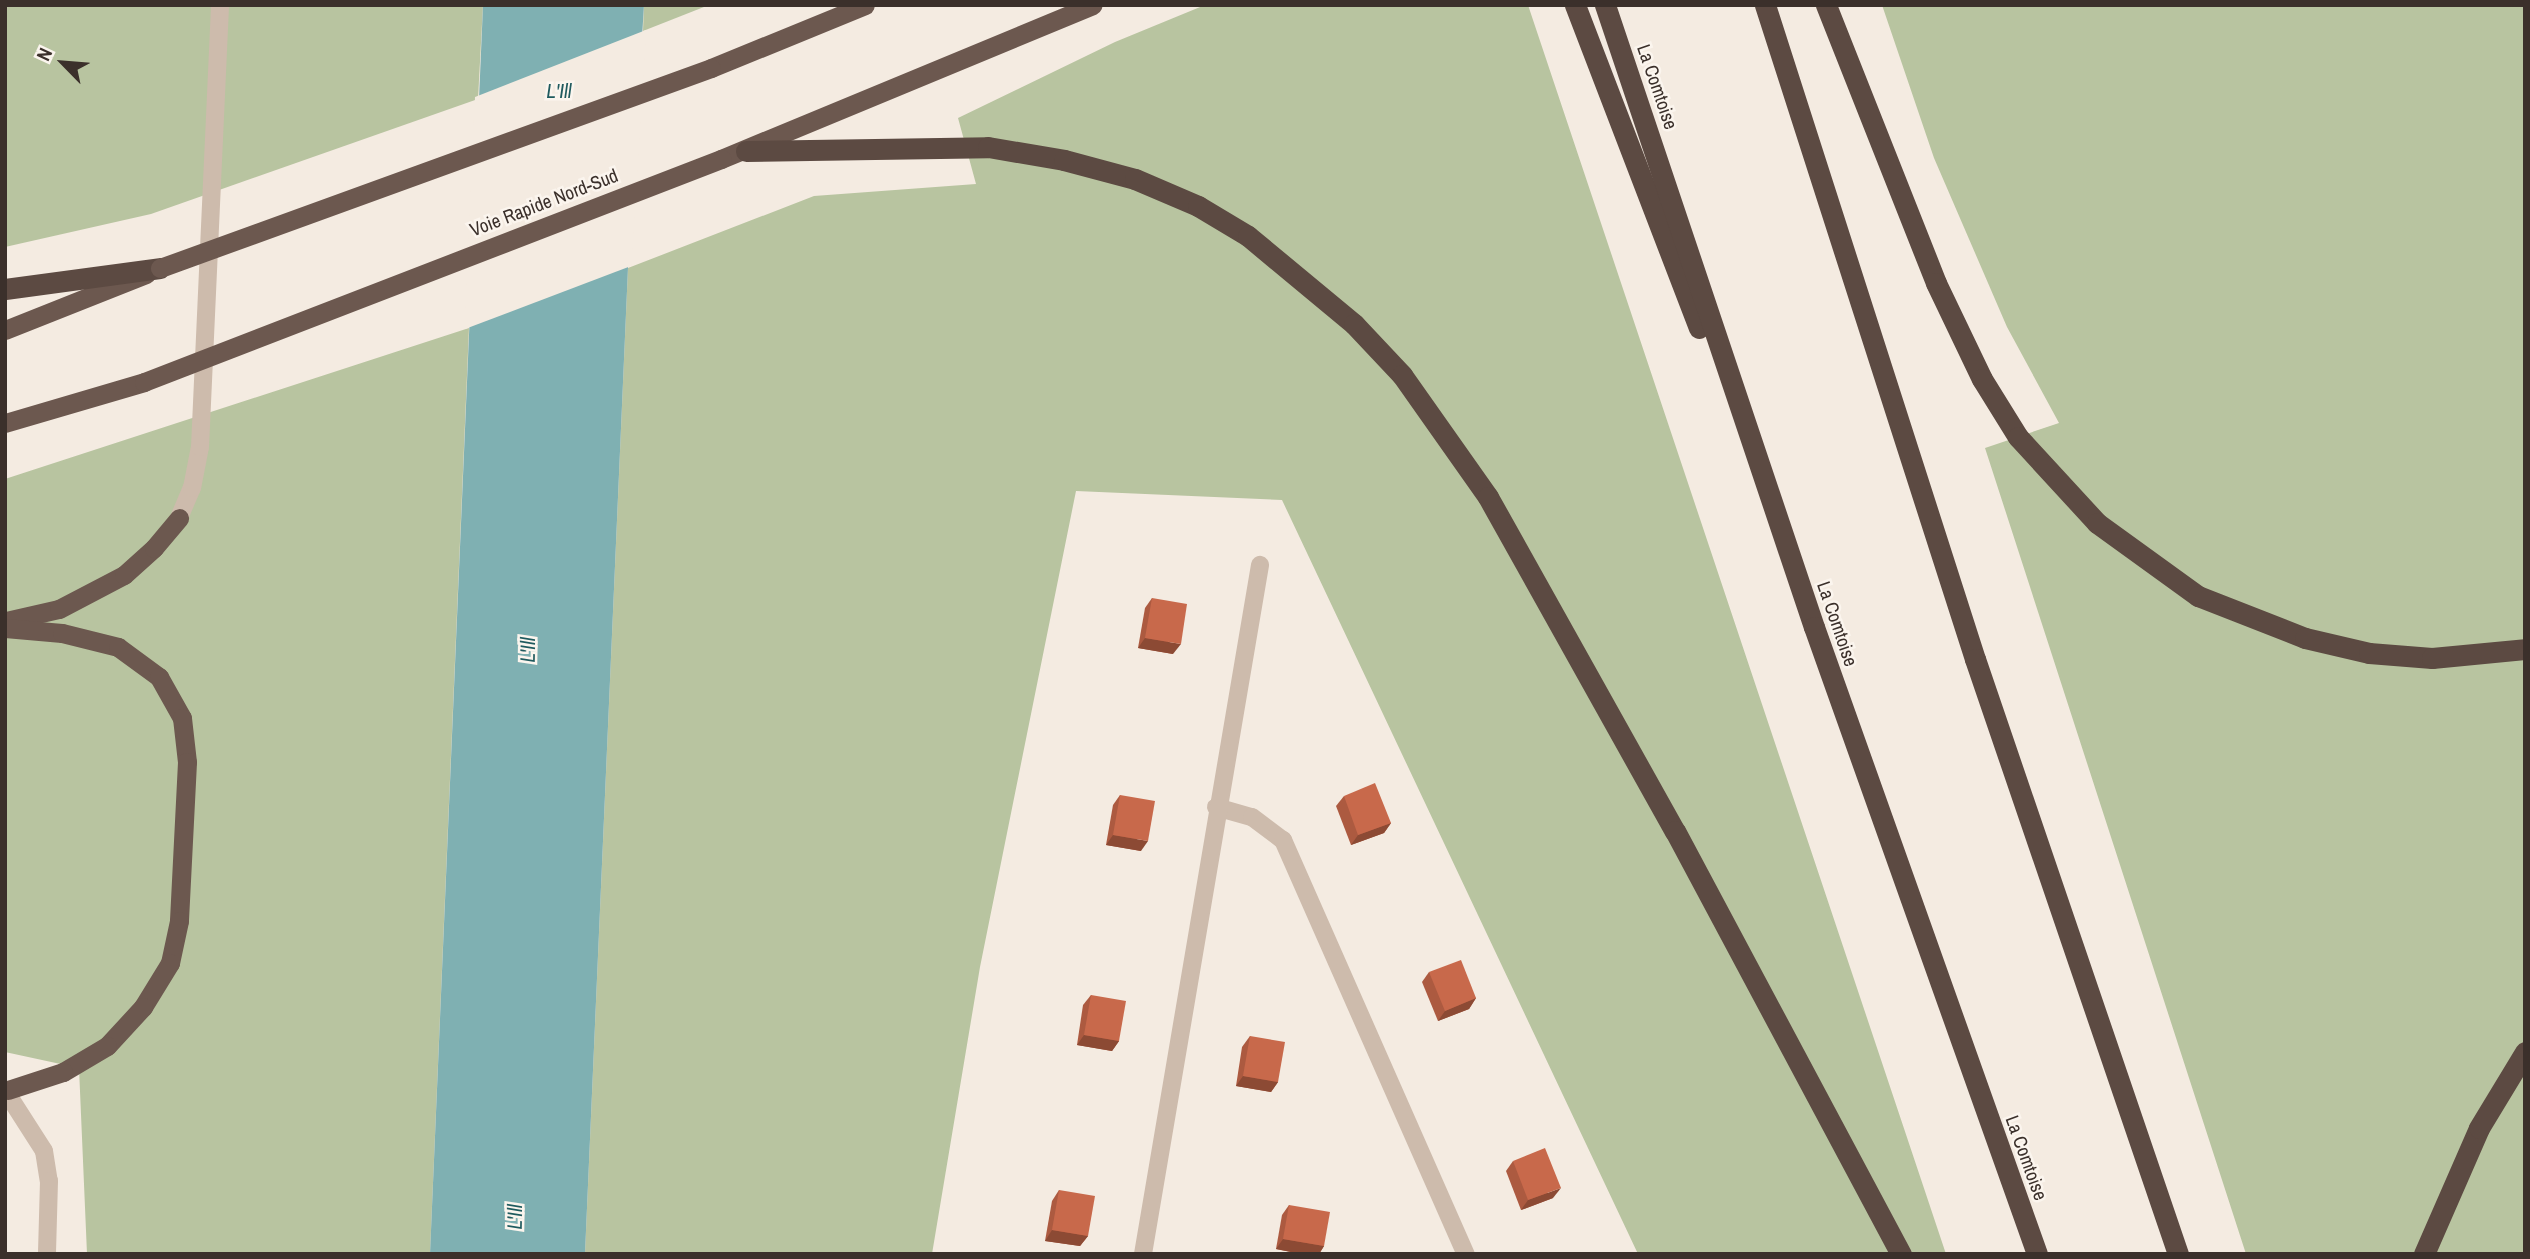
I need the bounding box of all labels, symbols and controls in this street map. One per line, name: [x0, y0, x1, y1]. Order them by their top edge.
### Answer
north arrow: [28, 28, 98, 98]
street label: La Comtoise: [1632, 42, 1682, 132]
text: N: [30, 44, 58, 65]
water label: L'Ill: [546, 78, 572, 104]
street label: Voie Rapide Nord-Sud: [467, 164, 621, 242]
street label: La Comtoise: [1812, 579, 1862, 669]
water label: L'Ill: [515, 637, 541, 663]
street label: La Comtoise: [2000, 1113, 2052, 1203]
water label: L'Ill: [502, 1204, 528, 1230]

